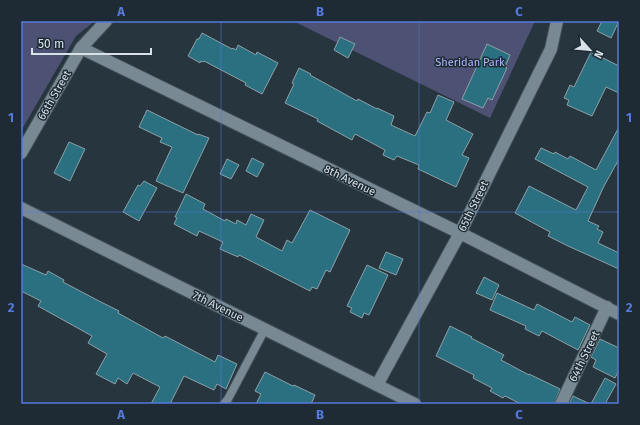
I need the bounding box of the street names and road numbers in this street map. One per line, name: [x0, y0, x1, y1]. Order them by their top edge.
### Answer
street label: 66th Street: [35, 68, 74, 122]
street label: 8th Avenue: [322, 162, 378, 199]
street label: 65th Street: [456, 179, 491, 234]
street label: 7th Avenue: [190, 289, 245, 324]
street label: 64th Street: [567, 329, 602, 384]

